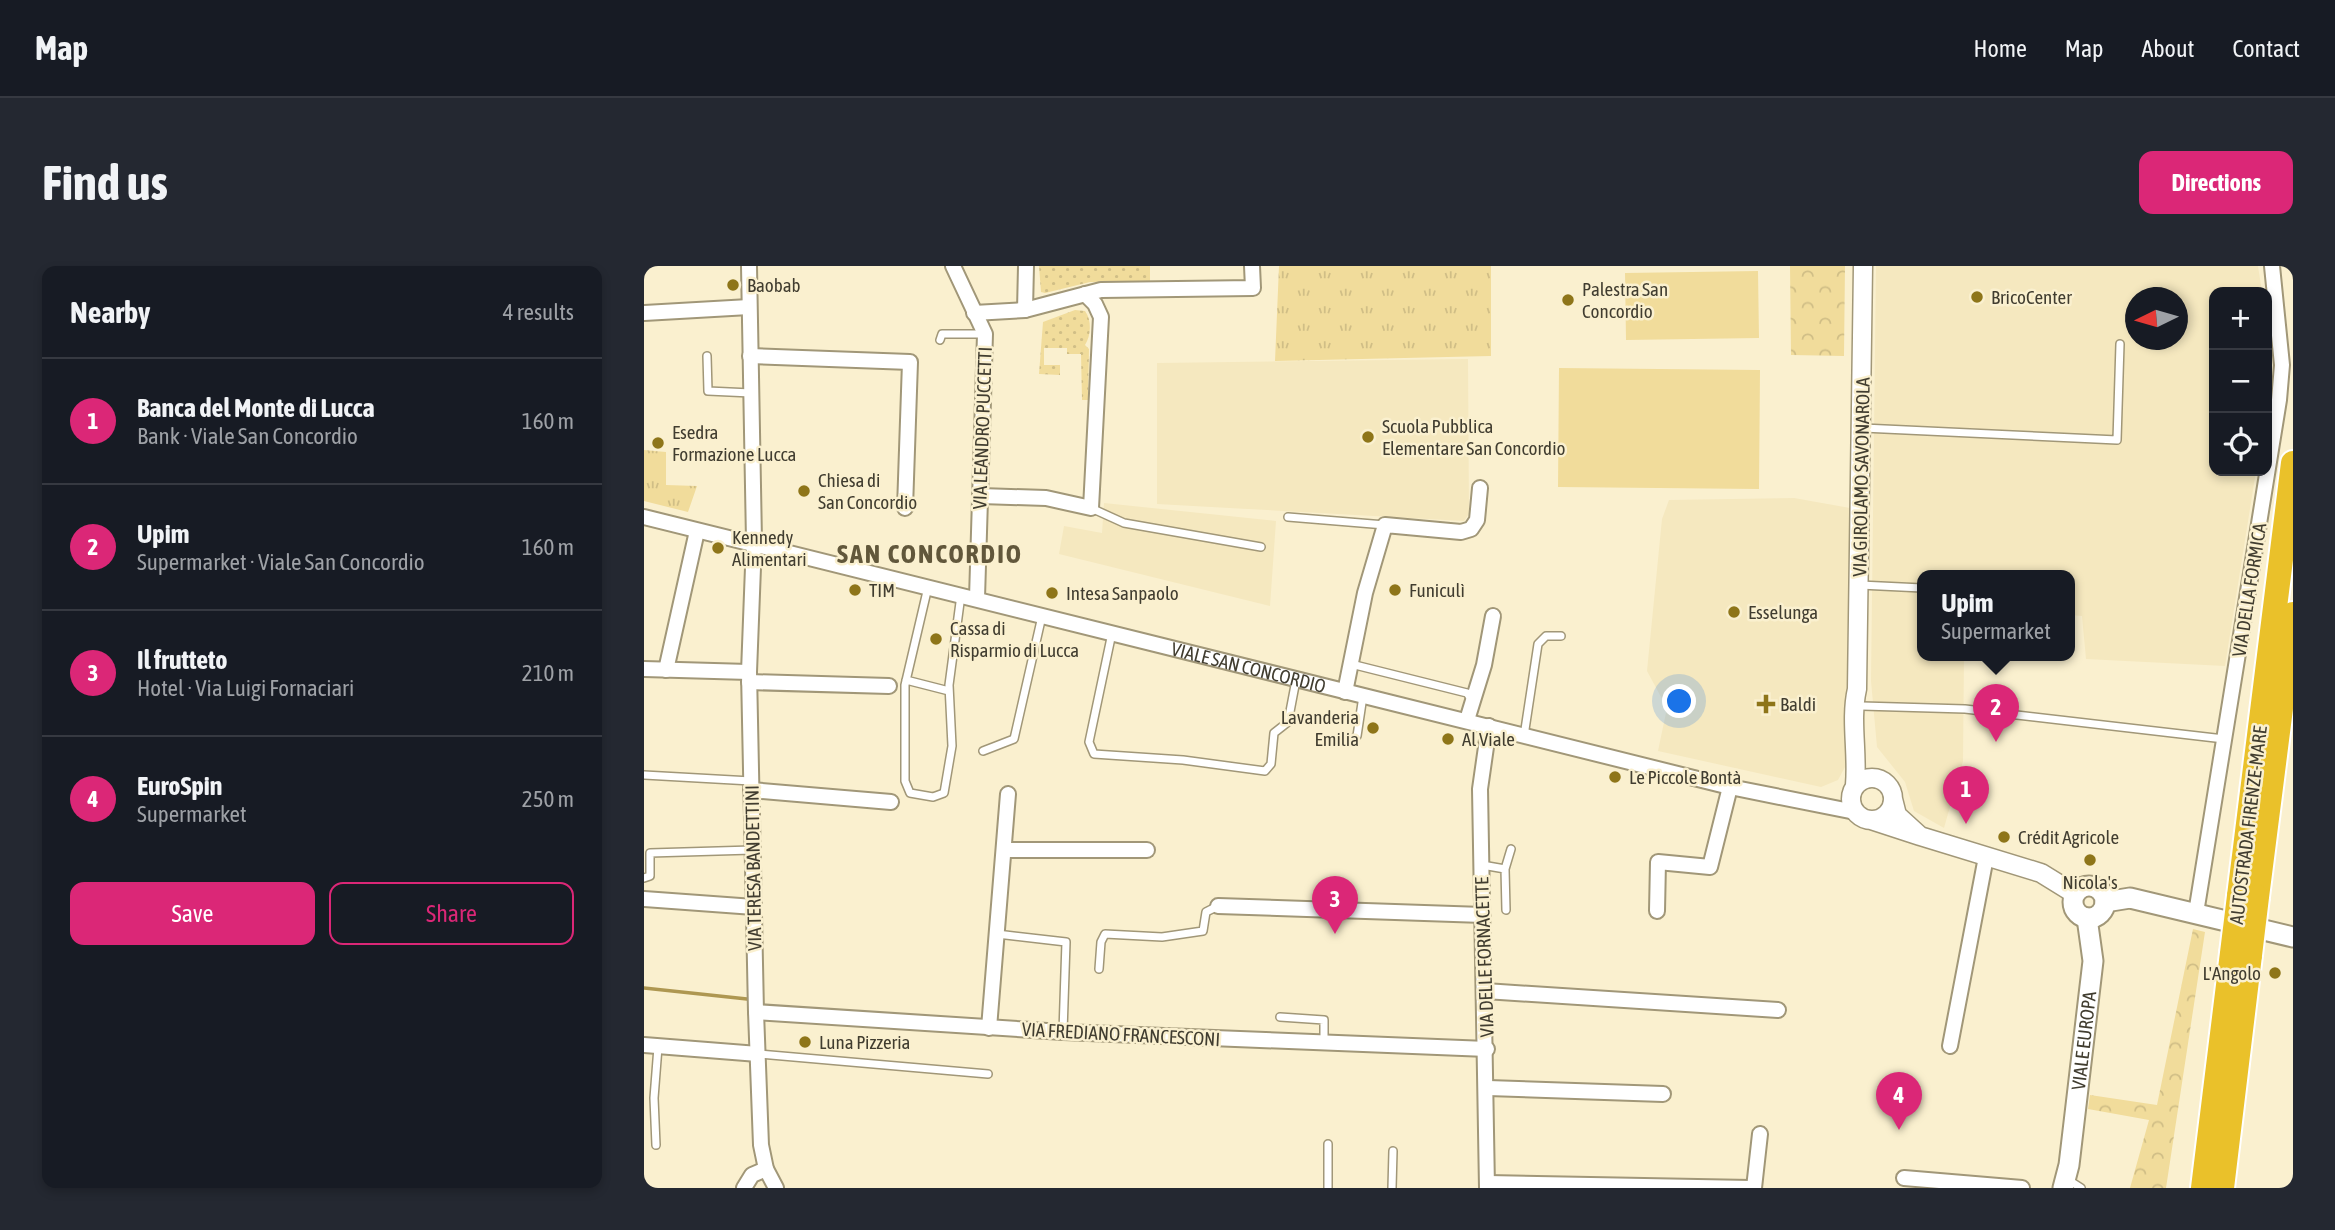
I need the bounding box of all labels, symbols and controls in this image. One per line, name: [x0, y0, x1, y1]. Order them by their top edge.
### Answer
text: Map: [35, 29, 88, 67]
text: Home: [1973, 35, 2027, 62]
text: Map: [2065, 35, 2103, 62]
text: About: [2141, 35, 2194, 62]
text: Contact: [2232, 35, 2300, 62]
button: Directions: [2139, 151, 2293, 214]
text: Find us: [42, 154, 168, 210]
place label: Baobab: [747, 274, 801, 296]
marker: Baobab: [725, 277, 741, 293]
place label: Palestra San Concordio: [1582, 278, 1668, 322]
place label: BricoCenter: [1991, 286, 2072, 308]
north arrow: [2125, 287, 2188, 350]
map controls: [2209, 287, 2272, 476]
button: +: [2209, 287, 2272, 350]
marker: BricoCenter: [1969, 289, 1985, 305]
marker: Palestra San Concordio: [1560, 292, 1576, 308]
text: Nearby: [70, 295, 150, 329]
text: 4 results: [503, 299, 574, 325]
street label: VIA LEANDRO PUCCETTI: [968, 346, 996, 510]
button: −: [2209, 350, 2272, 413]
street label: VIA GIROLAMO SAVONAROLA: [1848, 377, 1874, 577]
text: Banca del Monte di Lucca: [137, 393, 375, 423]
text: 1: [88, 408, 98, 434]
text: 160 m: [522, 408, 574, 434]
button: locate: [2209, 413, 2272, 476]
place label: Scuola Pubblica Elementare San Concordio: [1382, 415, 1565, 459]
place label: Esedra Formazione Lucca: [672, 421, 796, 465]
text: Bank · Viale San Concordio: [137, 423, 358, 449]
marker: Scuola Pubblica Elementare San Concordio: [1360, 429, 1376, 445]
marker: Esedra Formazione Lucca: [650, 435, 666, 451]
place label: Chiesa di San Concordio: [818, 469, 917, 513]
marker: Chiesa di San Concordio: [796, 483, 812, 499]
text: Upim: [137, 519, 189, 549]
street label: VIA DELLA FORMICA: [2228, 521, 2271, 658]
place label: Kennedy Alimentari: [732, 526, 807, 570]
text: 2: [88, 534, 98, 560]
text: 160 m: [522, 534, 574, 560]
district label: SAN CONCORDIO: [837, 539, 1023, 569]
marker: Kennedy Alimentari: [710, 540, 726, 556]
text: Supermarket · Viale San Concordio: [137, 549, 425, 575]
popup: [1917, 570, 2075, 661]
place label: TIM: [869, 579, 895, 601]
place label: Funiculì: [1409, 579, 1465, 601]
marker: TIM: [847, 582, 863, 598]
place label: Intesa Sanpaolo: [1066, 582, 1179, 604]
marker: Funiculì: [1387, 582, 1403, 598]
marker: Intesa Sanpaolo: [1044, 585, 1060, 601]
text: Upim: [1941, 588, 1994, 618]
place label: Esselunga: [1748, 601, 1818, 623]
marker: Esselunga: [1726, 604, 1742, 620]
place label: Cassa di Risparmio di Lucca: [950, 617, 1079, 661]
text: Supermarket: [1941, 618, 2051, 644]
marker: Cassa di Risparmio di Lucca: [928, 631, 944, 647]
street label: VIALE SAN CONCORDIO: [1169, 638, 1328, 697]
text: Il frutteto: [137, 645, 227, 675]
text: 3: [88, 660, 98, 686]
text: 210 m: [522, 660, 574, 686]
text: Hotel · Via Luigi Fornaciari: [137, 675, 354, 701]
your location: [1662, 684, 1696, 718]
pin: 2: [1973, 684, 2019, 742]
place label: Baldi: [1780, 693, 1816, 715]
marker: Baldi: [1758, 696, 1774, 712]
place label: Lavanderia Emilia: [1281, 706, 1359, 750]
marker: Lavanderia Emilia: [1365, 720, 1381, 736]
street label: AUTOSTRADA FIRENZE-MARE: [2225, 725, 2271, 925]
place label: Al Viale: [1462, 728, 1515, 750]
marker: Al Viale: [1440, 731, 1456, 747]
place label: Le Piccole Bontà: [1629, 766, 1741, 788]
pin: 1: [1943, 766, 1989, 824]
marker: Le Piccole Bontà: [1607, 769, 1623, 785]
text: EuroSpin: [137, 771, 222, 801]
street label: VIA TERESA BANDETTINI: [741, 785, 765, 951]
text: 4: [88, 786, 98, 812]
text: 250 m: [522, 786, 574, 812]
text: Supermarket: [137, 801, 247, 827]
place label: Crédit Agricole: [2018, 826, 2119, 848]
marker: Crédit Agricole: [1996, 829, 2012, 845]
marker: Nicola's: [2082, 852, 2098, 868]
place label: Nicola's: [2062, 871, 2118, 893]
pin: 3: [1312, 876, 1358, 934]
street label: VIA DELLE FORNACETTE: [1470, 876, 1498, 1038]
button: Save: [70, 882, 315, 945]
button: Share: [329, 882, 574, 945]
place label: L'Angolo: [2202, 962, 2261, 984]
marker: L'Angolo: [2267, 965, 2283, 981]
street label: VIALE EUROPA: [2067, 989, 2100, 1091]
street label: VIA FREDIANO FRANCESCONI: [1021, 1018, 1221, 1050]
place label: Luna Pizzeria: [819, 1031, 910, 1053]
marker: Luna Pizzeria: [797, 1034, 813, 1050]
pin: 4: [1876, 1072, 1922, 1130]

